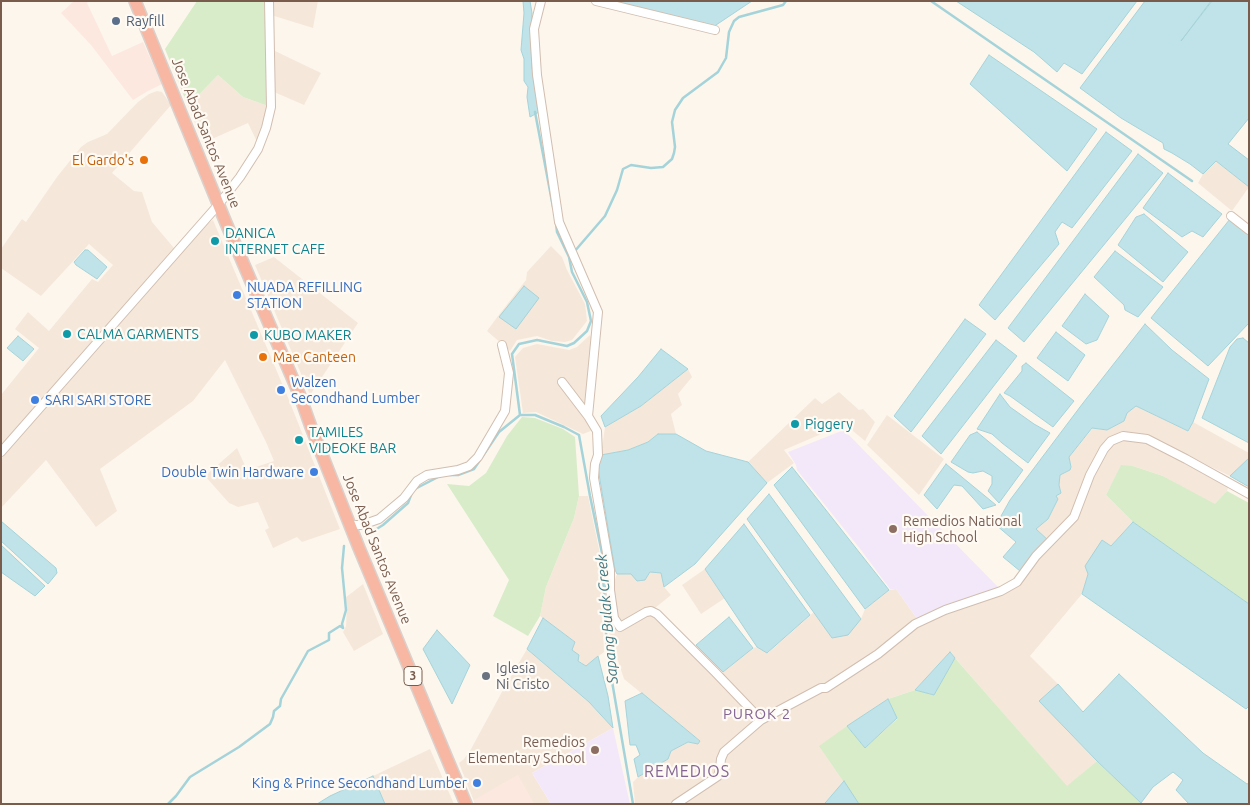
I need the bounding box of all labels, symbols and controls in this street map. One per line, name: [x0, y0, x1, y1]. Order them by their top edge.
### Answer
place label: Rayfill: [126, 13, 165, 29]
marker: Rayfill: [110, 15, 122, 27]
street label: Jose Abad Santos Avenue: [168, 55, 244, 211]
place label: El Gardo's: [72, 152, 134, 168]
marker: El Gardo's: [138, 154, 150, 166]
place label: DANICA INTERNET CAFE: [225, 225, 325, 258]
marker: DANICA INTERNET CAFE: [209, 235, 221, 247]
place label: NUADA REFILLING STATION: [247, 279, 362, 312]
marker: NUADA REFILLING STATION: [231, 289, 243, 301]
place label: CALMA GARMENTS: [77, 326, 199, 342]
place label: KUBO MAKER: [264, 327, 351, 343]
marker: CALMA GARMENTS: [61, 328, 73, 340]
marker: KUBO MAKER: [248, 329, 260, 341]
place label: Mae Canteen: [273, 349, 356, 365]
marker: Mae Canteen: [257, 351, 269, 363]
place label: Walzen Secondhand Lumber: [291, 374, 420, 407]
marker: Walzen Secondhand Lumber: [275, 384, 287, 396]
place label: SARI SARI STORE: [45, 392, 151, 408]
marker: SARI SARI STORE: [29, 394, 41, 406]
place label: Piggery: [805, 416, 853, 432]
marker: Piggery: [789, 418, 801, 430]
place label: TAMILES VIDEOKE BAR: [309, 424, 396, 457]
marker: TAMILES VIDEOKE BAR: [293, 434, 305, 446]
place label: Double Twin Hardware: [161, 464, 304, 480]
marker: Double Twin Hardware: [308, 466, 320, 478]
street label: Jose Abad Santos Avenue: [339, 471, 415, 627]
place label: Remedios National High School: [903, 513, 1021, 546]
marker: Remedios National High School: [887, 523, 899, 535]
water label: Sapang Bulak Creek: [592, 553, 622, 685]
place label: Iglesia Ni Cristo: [496, 660, 550, 692]
road number: 3: [404, 666, 422, 686]
marker: Iglesia Ni Cristo: [480, 670, 492, 682]
district label: PUROK 2: [722, 705, 792, 723]
place label: Remedios Elementary School: [468, 734, 585, 766]
marker: Remedios Elementary School: [589, 744, 601, 756]
district label: REMEDIOS: [643, 762, 731, 782]
place label: King & Prince Secondhand Lumber: [252, 775, 467, 791]
marker: King & Prince Secondhand Lumber: [471, 777, 483, 789]

